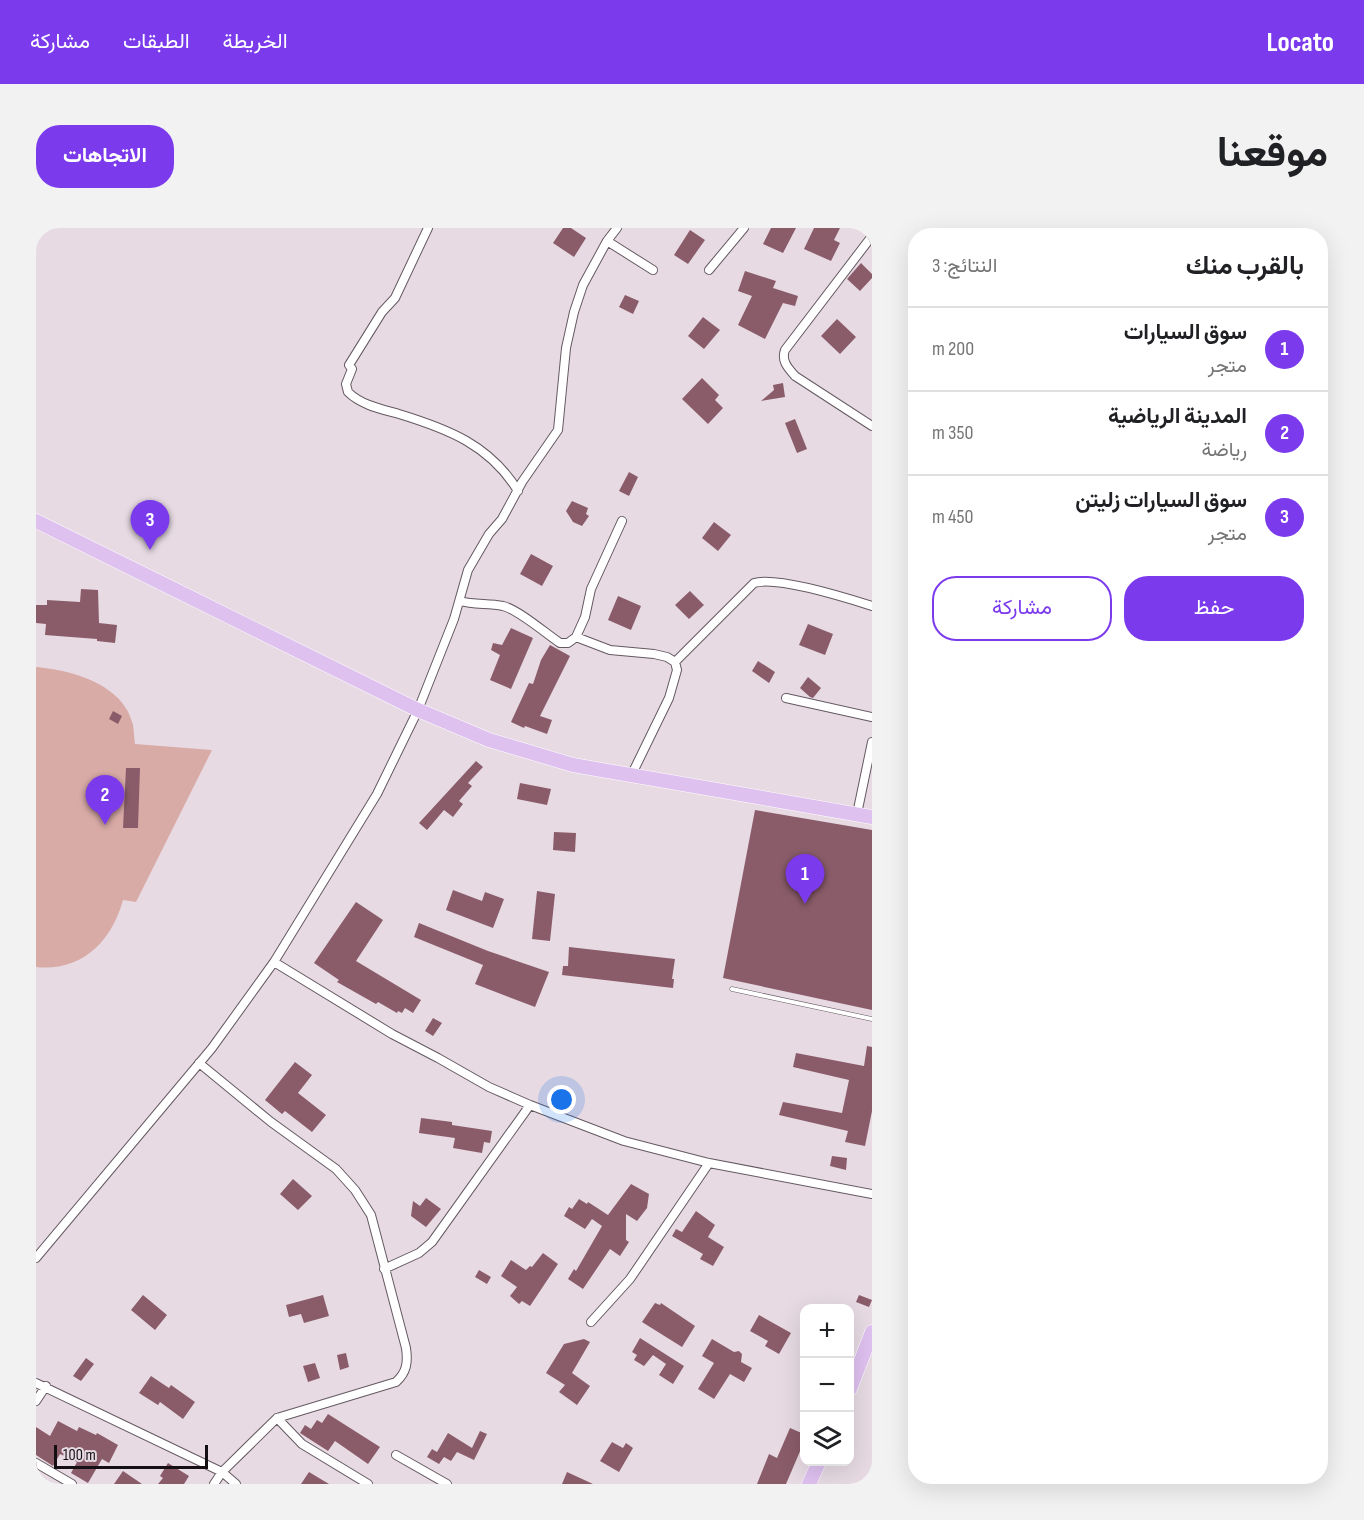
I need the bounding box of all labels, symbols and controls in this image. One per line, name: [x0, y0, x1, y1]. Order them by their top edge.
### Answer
text: Locato: [1267, 26, 1334, 59]
text: مشاركة: [30, 29, 90, 54]
text: الطبقات: [123, 29, 190, 54]
text: الخريطة: [223, 29, 288, 54]
button: الاتجاهات: [36, 125, 174, 188]
text: موقعنا: [1217, 128, 1328, 179]
text: بالقرب منك: [1186, 251, 1304, 282]
text: النتائج: 3: [932, 254, 997, 278]
text: سوق السيارات: [1124, 319, 1247, 346]
text: 200 m: [932, 337, 974, 361]
text: 1: [1281, 337, 1288, 361]
text: متجر: [1208, 354, 1247, 378]
text: المدينة الرياضية: [1108, 403, 1247, 430]
text: 350 m: [932, 421, 973, 445]
text: 2: [1280, 421, 1289, 445]
text: رياضة: [1202, 438, 1247, 462]
text: سوق السيارات زليتن: [1075, 487, 1247, 514]
pin: 3: [130, 500, 170, 550]
text: 450 m: [932, 505, 973, 529]
text: 3: [1280, 505, 1289, 529]
text: متجر: [1208, 522, 1247, 546]
button: مشاركة: [932, 576, 1112, 641]
button: حفظ: [1124, 576, 1304, 641]
pin: 2: [86, 776, 124, 825]
pin: 1: [786, 854, 824, 904]
your location: [547, 1085, 576, 1114]
map controls: [800, 1304, 854, 1466]
button: +: [800, 1304, 854, 1358]
button: −: [800, 1358, 854, 1412]
button: layers: [800, 1412, 854, 1466]
scale bar: [54, 1442, 208, 1470]
text: 100 m: [63, 1446, 96, 1465]

